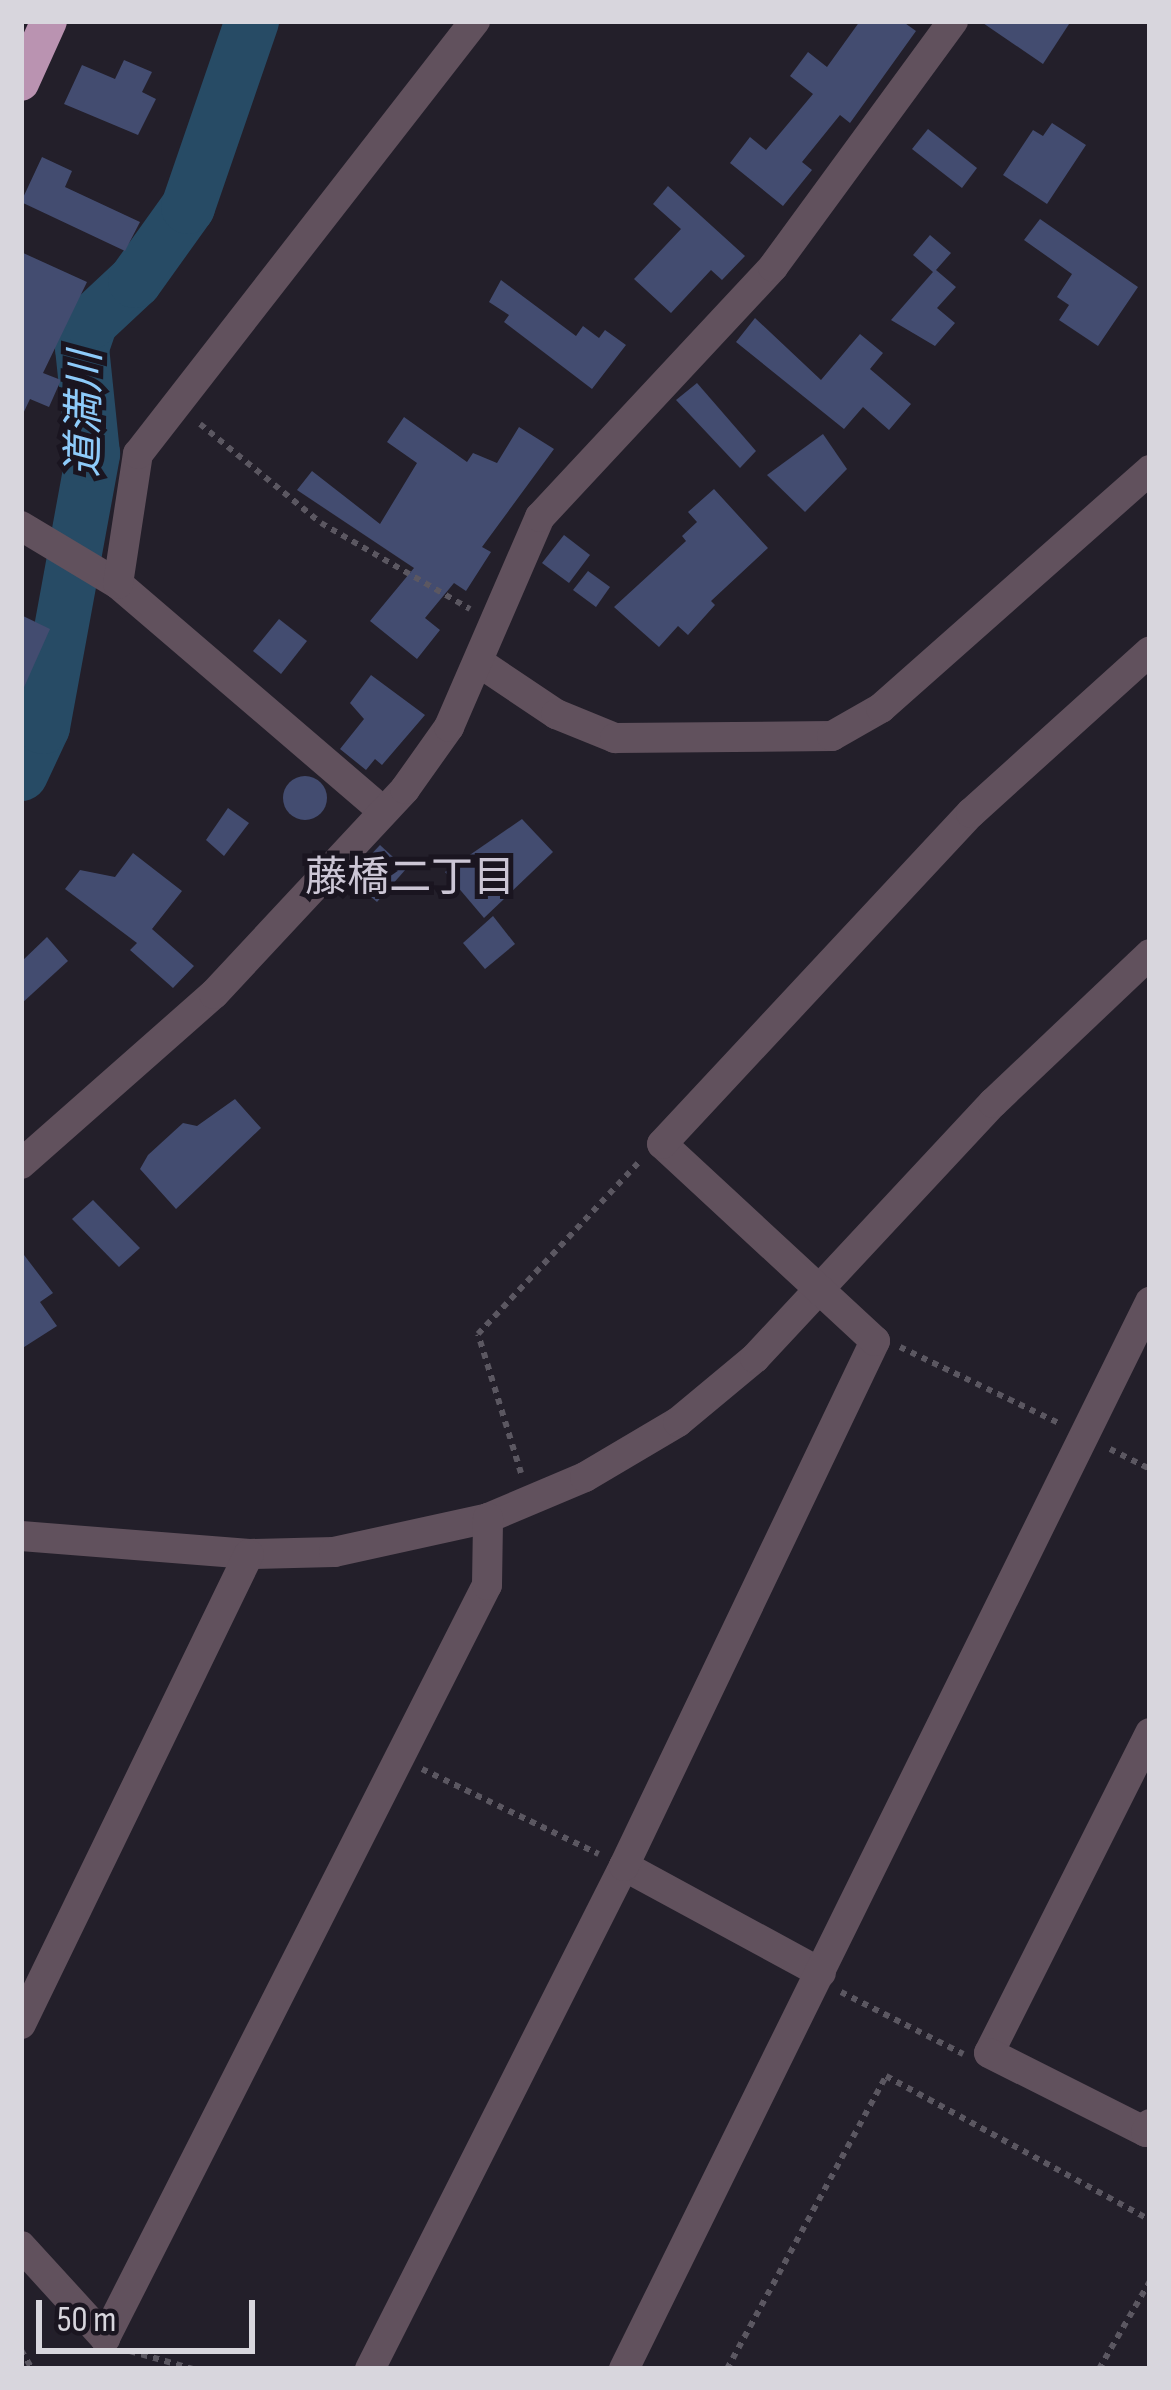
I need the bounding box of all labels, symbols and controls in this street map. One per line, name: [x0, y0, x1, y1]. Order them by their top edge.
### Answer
water label: 道満川: [60, 351, 112, 477]
district label: 藤橋二丁目: [305, 854, 515, 904]
scale bar: [42, 2276, 261, 2350]
text: 50 m: [57, 2299, 116, 2342]

